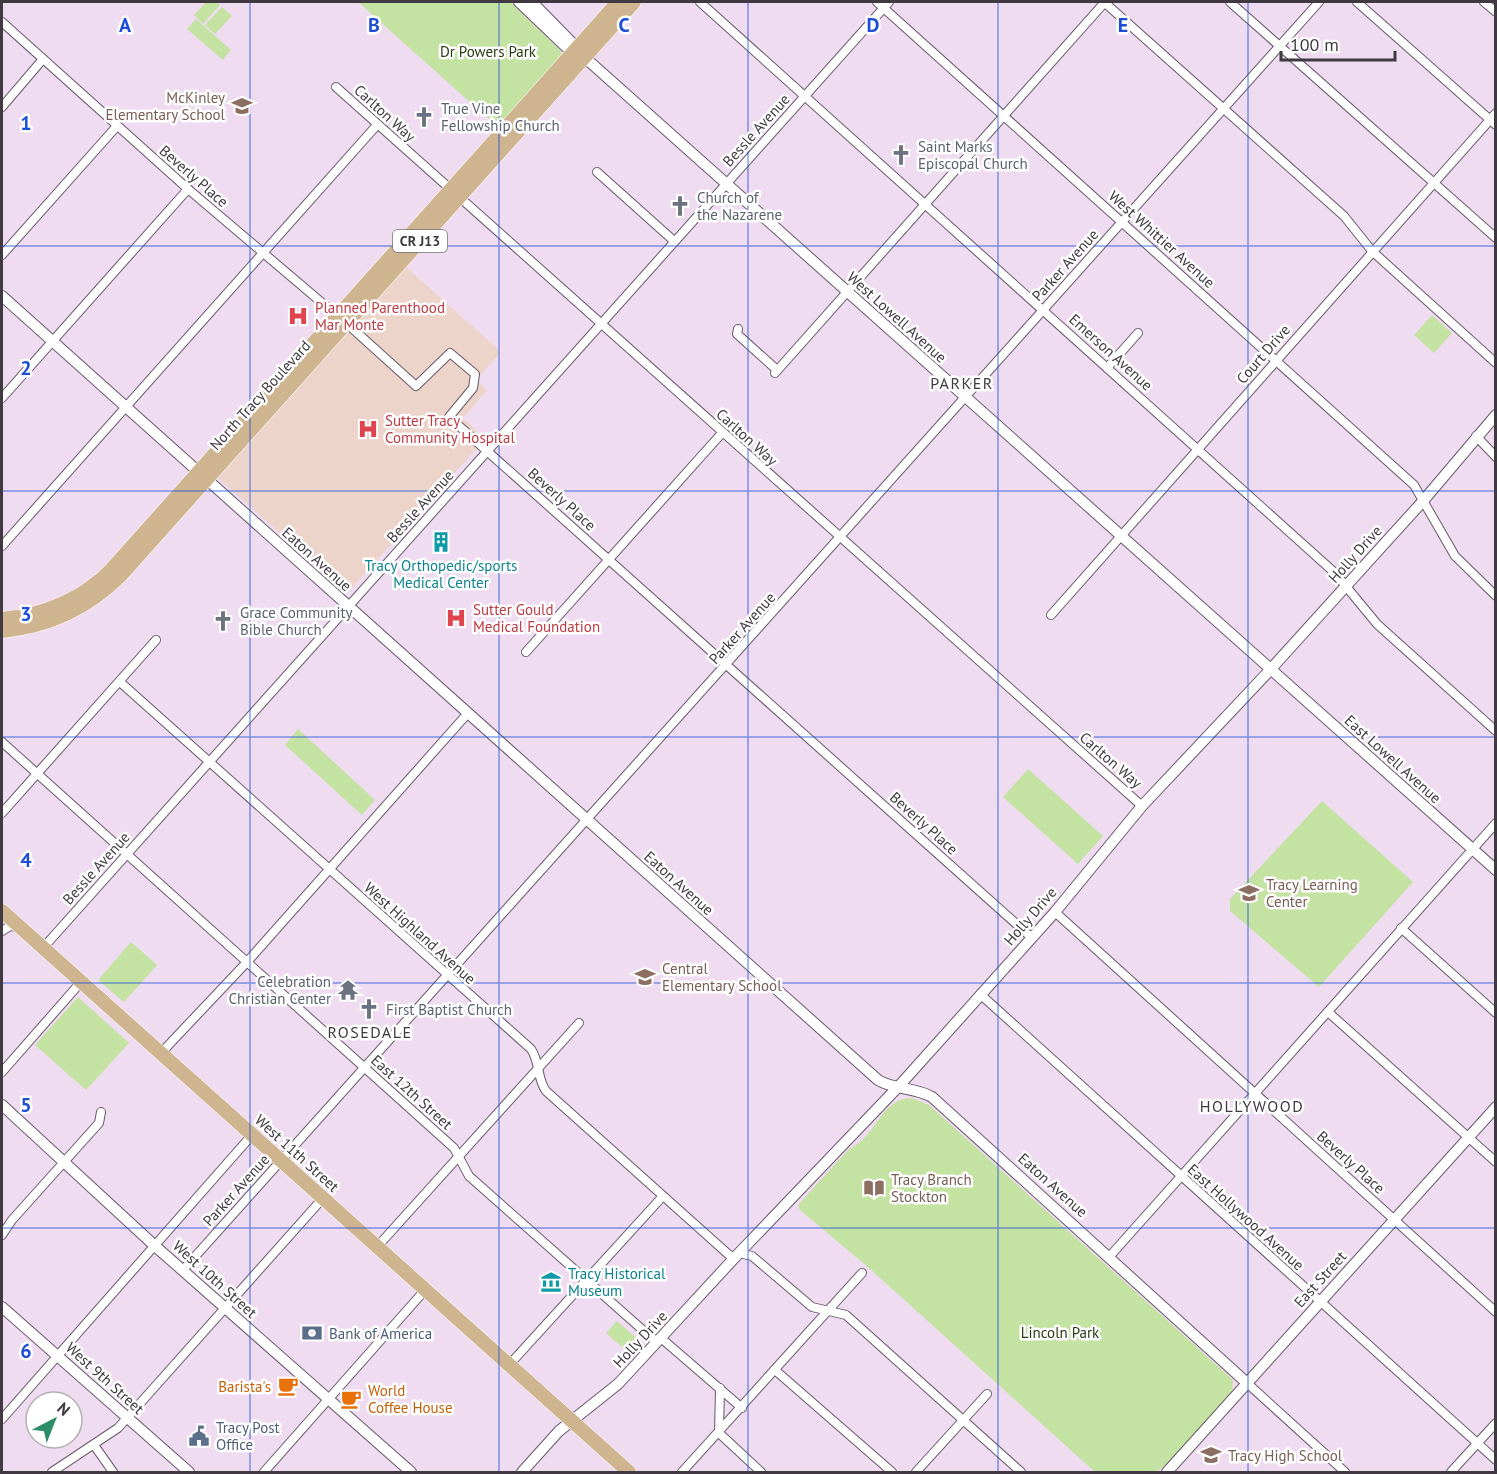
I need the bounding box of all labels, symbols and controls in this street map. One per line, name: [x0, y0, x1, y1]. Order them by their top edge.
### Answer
text: A: [119, 12, 132, 38]
text: B: [368, 12, 380, 38]
text: C: [618, 12, 630, 38]
text: D: [867, 12, 880, 38]
text: E: [1118, 12, 1128, 38]
scale bar: [1281, 24, 1395, 62]
text: 100 m: [1290, 33, 1339, 56]
park label: Dr Powers Park: [440, 42, 537, 61]
street label: Carlton Way: [350, 80, 420, 146]
place label: McKinley Elementary School: [105, 88, 226, 124]
street label: Bessle Avenue: [718, 90, 794, 170]
school or university icon: McKinley Elementary School: [230, 94, 254, 118]
place label: True Vine Fellowship Church: [441, 99, 560, 135]
church icon: True Vine Fellowship Church: [412, 105, 436, 129]
text: 1: [20, 110, 32, 136]
place label: Saint Marks Episcopal Church: [918, 137, 1028, 173]
street label: Beverly Place: [156, 141, 232, 211]
church icon: Saint Marks Episcopal Church: [889, 143, 913, 167]
street label: West Whittier Avenue: [1105, 186, 1219, 292]
place label: Church of the Nazarene: [697, 188, 782, 224]
church icon: Church of the Nazarene: [668, 194, 692, 218]
street label: Parker Avenue: [1028, 225, 1102, 305]
road number: CR J13: [393, 230, 447, 252]
street label: West Lowell Avenue: [843, 267, 951, 367]
place label: Planned Parenthood Mar Monte: [315, 298, 445, 334]
hospital icon: Planned Parenthood Mar Monte: [286, 304, 310, 328]
street label: Emerson Avenue: [1065, 310, 1157, 394]
street label: Court Drive: [1232, 320, 1294, 388]
street label: North Tracy Boulevard: [206, 336, 314, 454]
text: 2: [20, 355, 32, 381]
district label: PARKER: [930, 373, 994, 393]
street label: Carlton Way: [712, 404, 782, 470]
place label: Sutter Tracy Community Hospital: [385, 411, 515, 447]
hospital icon: Sutter Tracy Community Hospital: [356, 417, 380, 441]
street label: Beverly Place: [524, 464, 600, 534]
street label: Bessle Avenue: [382, 466, 458, 546]
street label: Holly Drive: [1324, 521, 1386, 587]
street label: Eaton Avenue: [278, 523, 356, 595]
building icon: Tracy Orthopedic/sports Medical Center: [429, 530, 453, 554]
place label: Tracy Orthopedic/sports Medical Center: [365, 556, 517, 592]
street label: Parker Avenue: [705, 588, 779, 668]
place label: Sutter Gould Medical Foundation: [473, 600, 600, 636]
text: 3: [20, 601, 32, 627]
place label: Grace Community Bible Church: [240, 603, 353, 639]
hospital icon: Sutter Gould Medical Foundation: [444, 606, 468, 630]
church icon: Grace Community Bible Church: [211, 609, 235, 633]
street label: East Lowell Avenue: [1341, 711, 1445, 807]
street label: Carlton Way: [1076, 728, 1146, 792]
street label: Beverly Place: [886, 788, 962, 858]
street label: Bessle Avenue: [58, 828, 134, 908]
text: 4: [20, 847, 32, 873]
street label: Eaton Avenue: [640, 847, 718, 919]
place label: Tracy Learning Center: [1266, 875, 1358, 911]
street label: West Highland Avenue: [360, 878, 480, 988]
school or university icon: Tracy Learning Center: [1237, 881, 1261, 905]
street label: Holly Drive: [1000, 883, 1060, 949]
place label: Central Elementary School: [662, 959, 782, 995]
school or university icon: Central Elementary School: [633, 965, 657, 989]
place label: Celebration Christian Center: [229, 972, 331, 1008]
temple icon: Celebration Christian Center: [336, 978, 360, 1002]
church icon: First Baptist Church: [357, 997, 381, 1021]
place label: First Baptist Church: [386, 1000, 512, 1019]
district label: ROSEDALE: [327, 1022, 413, 1042]
street label: East 12th Street: [367, 1051, 457, 1133]
text: 5: [20, 1092, 32, 1118]
district label: HOLLYWOOD: [1200, 1096, 1304, 1116]
street label: West 11th Street: [251, 1110, 343, 1196]
street label: Beverly Place: [1313, 1127, 1389, 1197]
street label: Eaton Avenue: [1014, 1149, 1092, 1221]
street label: Parker Avenue: [199, 1150, 273, 1230]
street label: East Hollywood Avenue: [1184, 1160, 1308, 1274]
place label: Tracy Branch Stockton: [891, 1170, 972, 1206]
library icon: Tracy Branch Stockton: [862, 1176, 886, 1200]
street label: West 10th Street: [169, 1236, 261, 1322]
street label: East Street: [1290, 1247, 1350, 1311]
place label: Tracy Historical Museum: [568, 1264, 666, 1300]
museum icon: Tracy Historical Museum: [539, 1270, 563, 1294]
street label: Holly Drive: [609, 1307, 671, 1371]
bank icon: Bank of America: [300, 1321, 324, 1345]
park label: Lincoln Park: [1021, 1323, 1100, 1342]
place label: Bank of America: [329, 1324, 432, 1343]
text: 6: [20, 1338, 32, 1364]
street label: West 9th Street: [62, 1338, 148, 1418]
cafe icon: Barista's: [276, 1374, 300, 1398]
place label: Barista's: [218, 1377, 271, 1396]
place label: World Coffee House: [368, 1381, 453, 1417]
cafe icon: World Coffee House: [339, 1387, 363, 1411]
north arrow: [24, 1390, 84, 1450]
text: N: [53, 1398, 75, 1420]
place label: Tracy Post Office: [216, 1418, 280, 1454]
public building icon: Tracy Post Office: [187, 1424, 211, 1448]
school or university icon: Tracy High School: [1199, 1443, 1223, 1467]
place label: Tracy High School: [1228, 1446, 1343, 1465]

